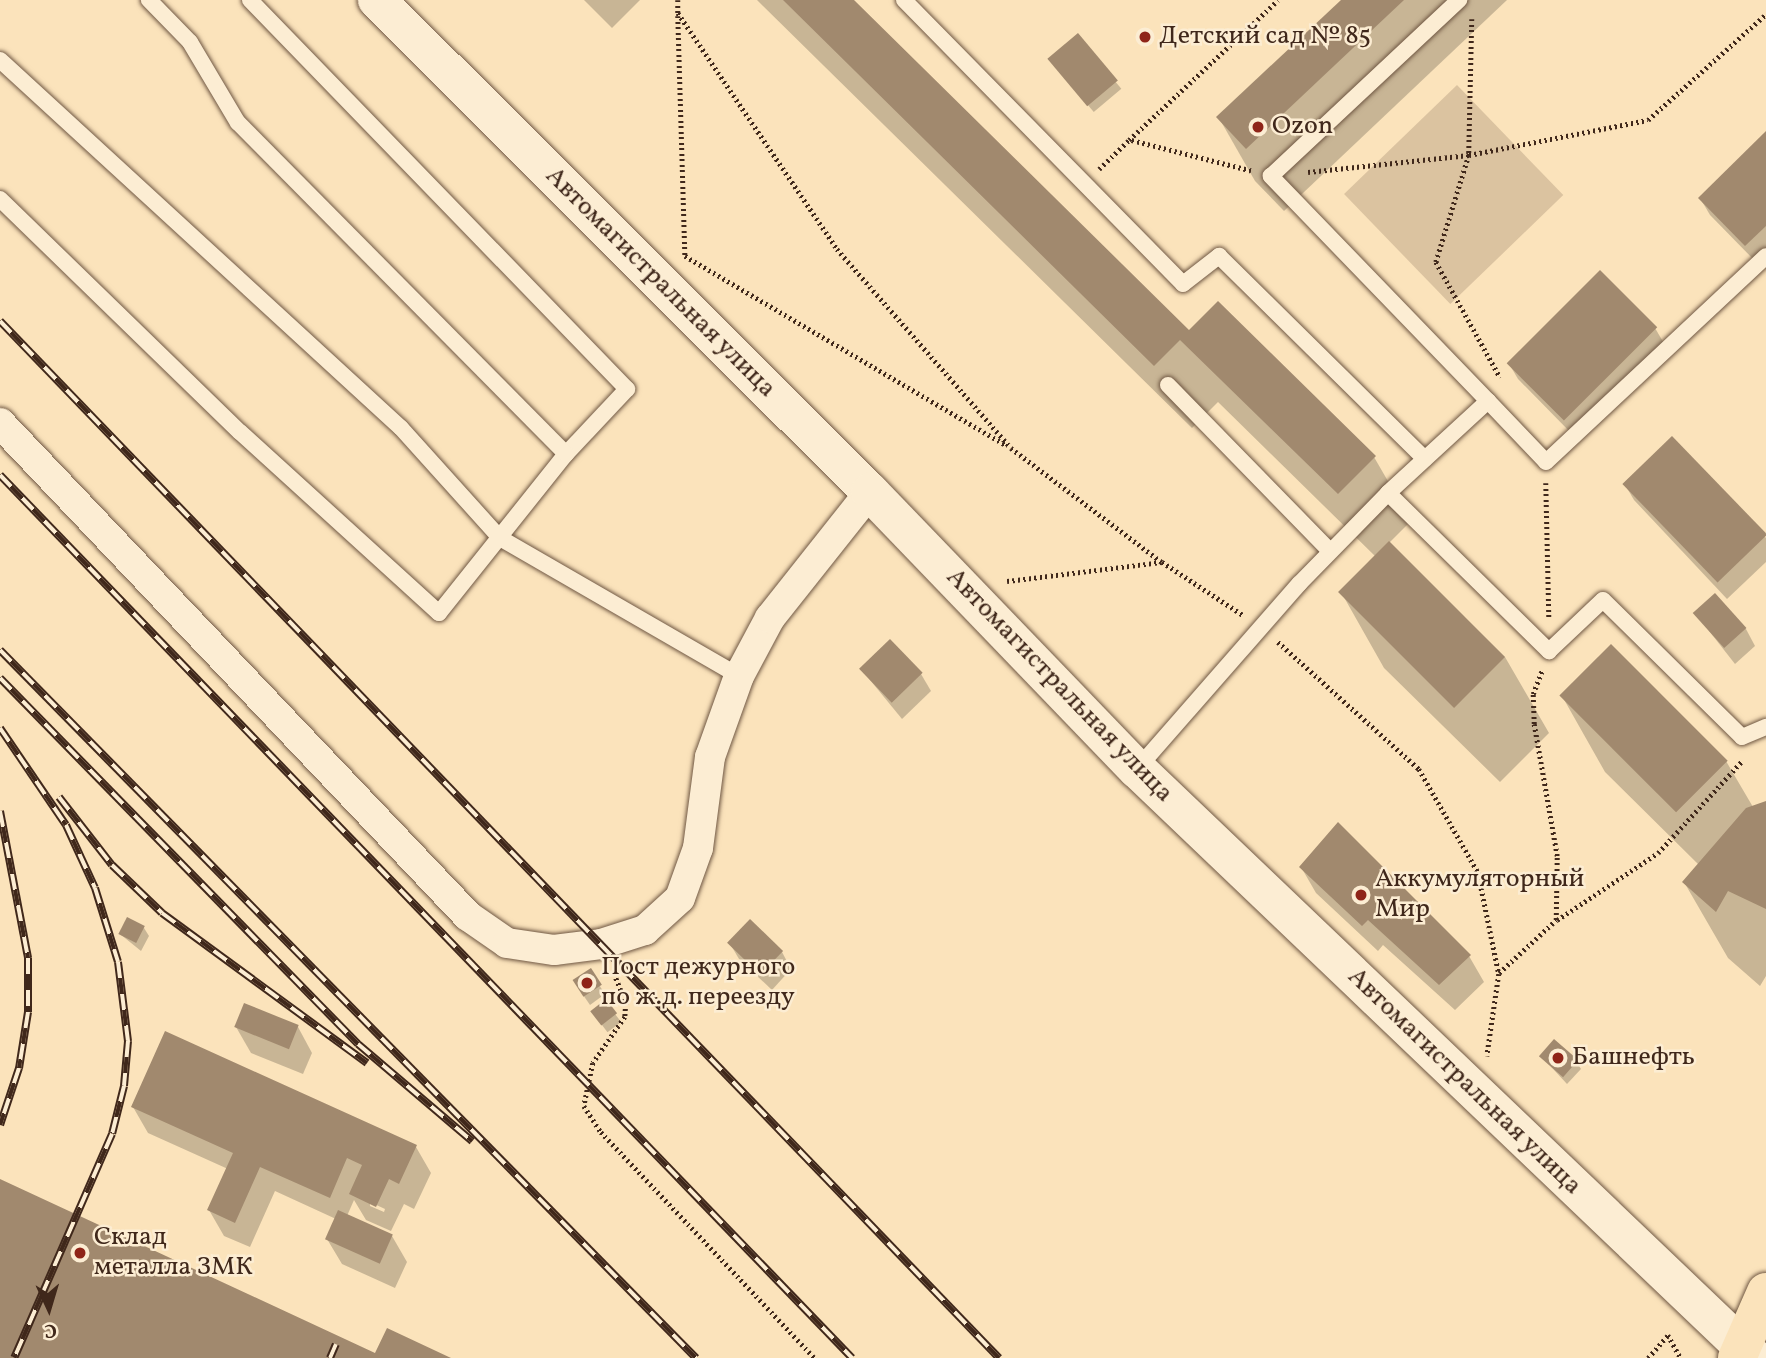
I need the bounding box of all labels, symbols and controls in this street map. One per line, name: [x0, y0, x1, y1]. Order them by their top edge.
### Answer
place label: Детский сад № 85: [1159, 21, 1371, 53]
marker: Детский сад № 85: [1137, 29, 1153, 45]
place label: Ozon: [1272, 111, 1333, 143]
marker: Ozon: [1250, 119, 1266, 135]
street label: Автомагистральная улица: [538, 161, 782, 405]
street label: Автомагистральная улица: [939, 562, 1179, 810]
place label: Аккумуляторный Мир: [1375, 864, 1584, 926]
marker: Аккумуляторный Мир: [1353, 887, 1369, 903]
place label: Пост дежурного по ж.д. переезду: [601, 952, 795, 1014]
street label: Автомагистральная улица: [1340, 962, 1588, 1202]
marker: Пост дежурного по ж.д. переезду: [579, 975, 595, 991]
place label: Башнефть: [1572, 1042, 1695, 1074]
marker: Башнефть: [1550, 1050, 1566, 1066]
place label: Склад металла ЗМК: [94, 1222, 253, 1284]
marker: Склад металла ЗМК: [72, 1245, 88, 1261]
north arrow: [14, 1274, 84, 1344]
text: С: [43, 1317, 57, 1343]

